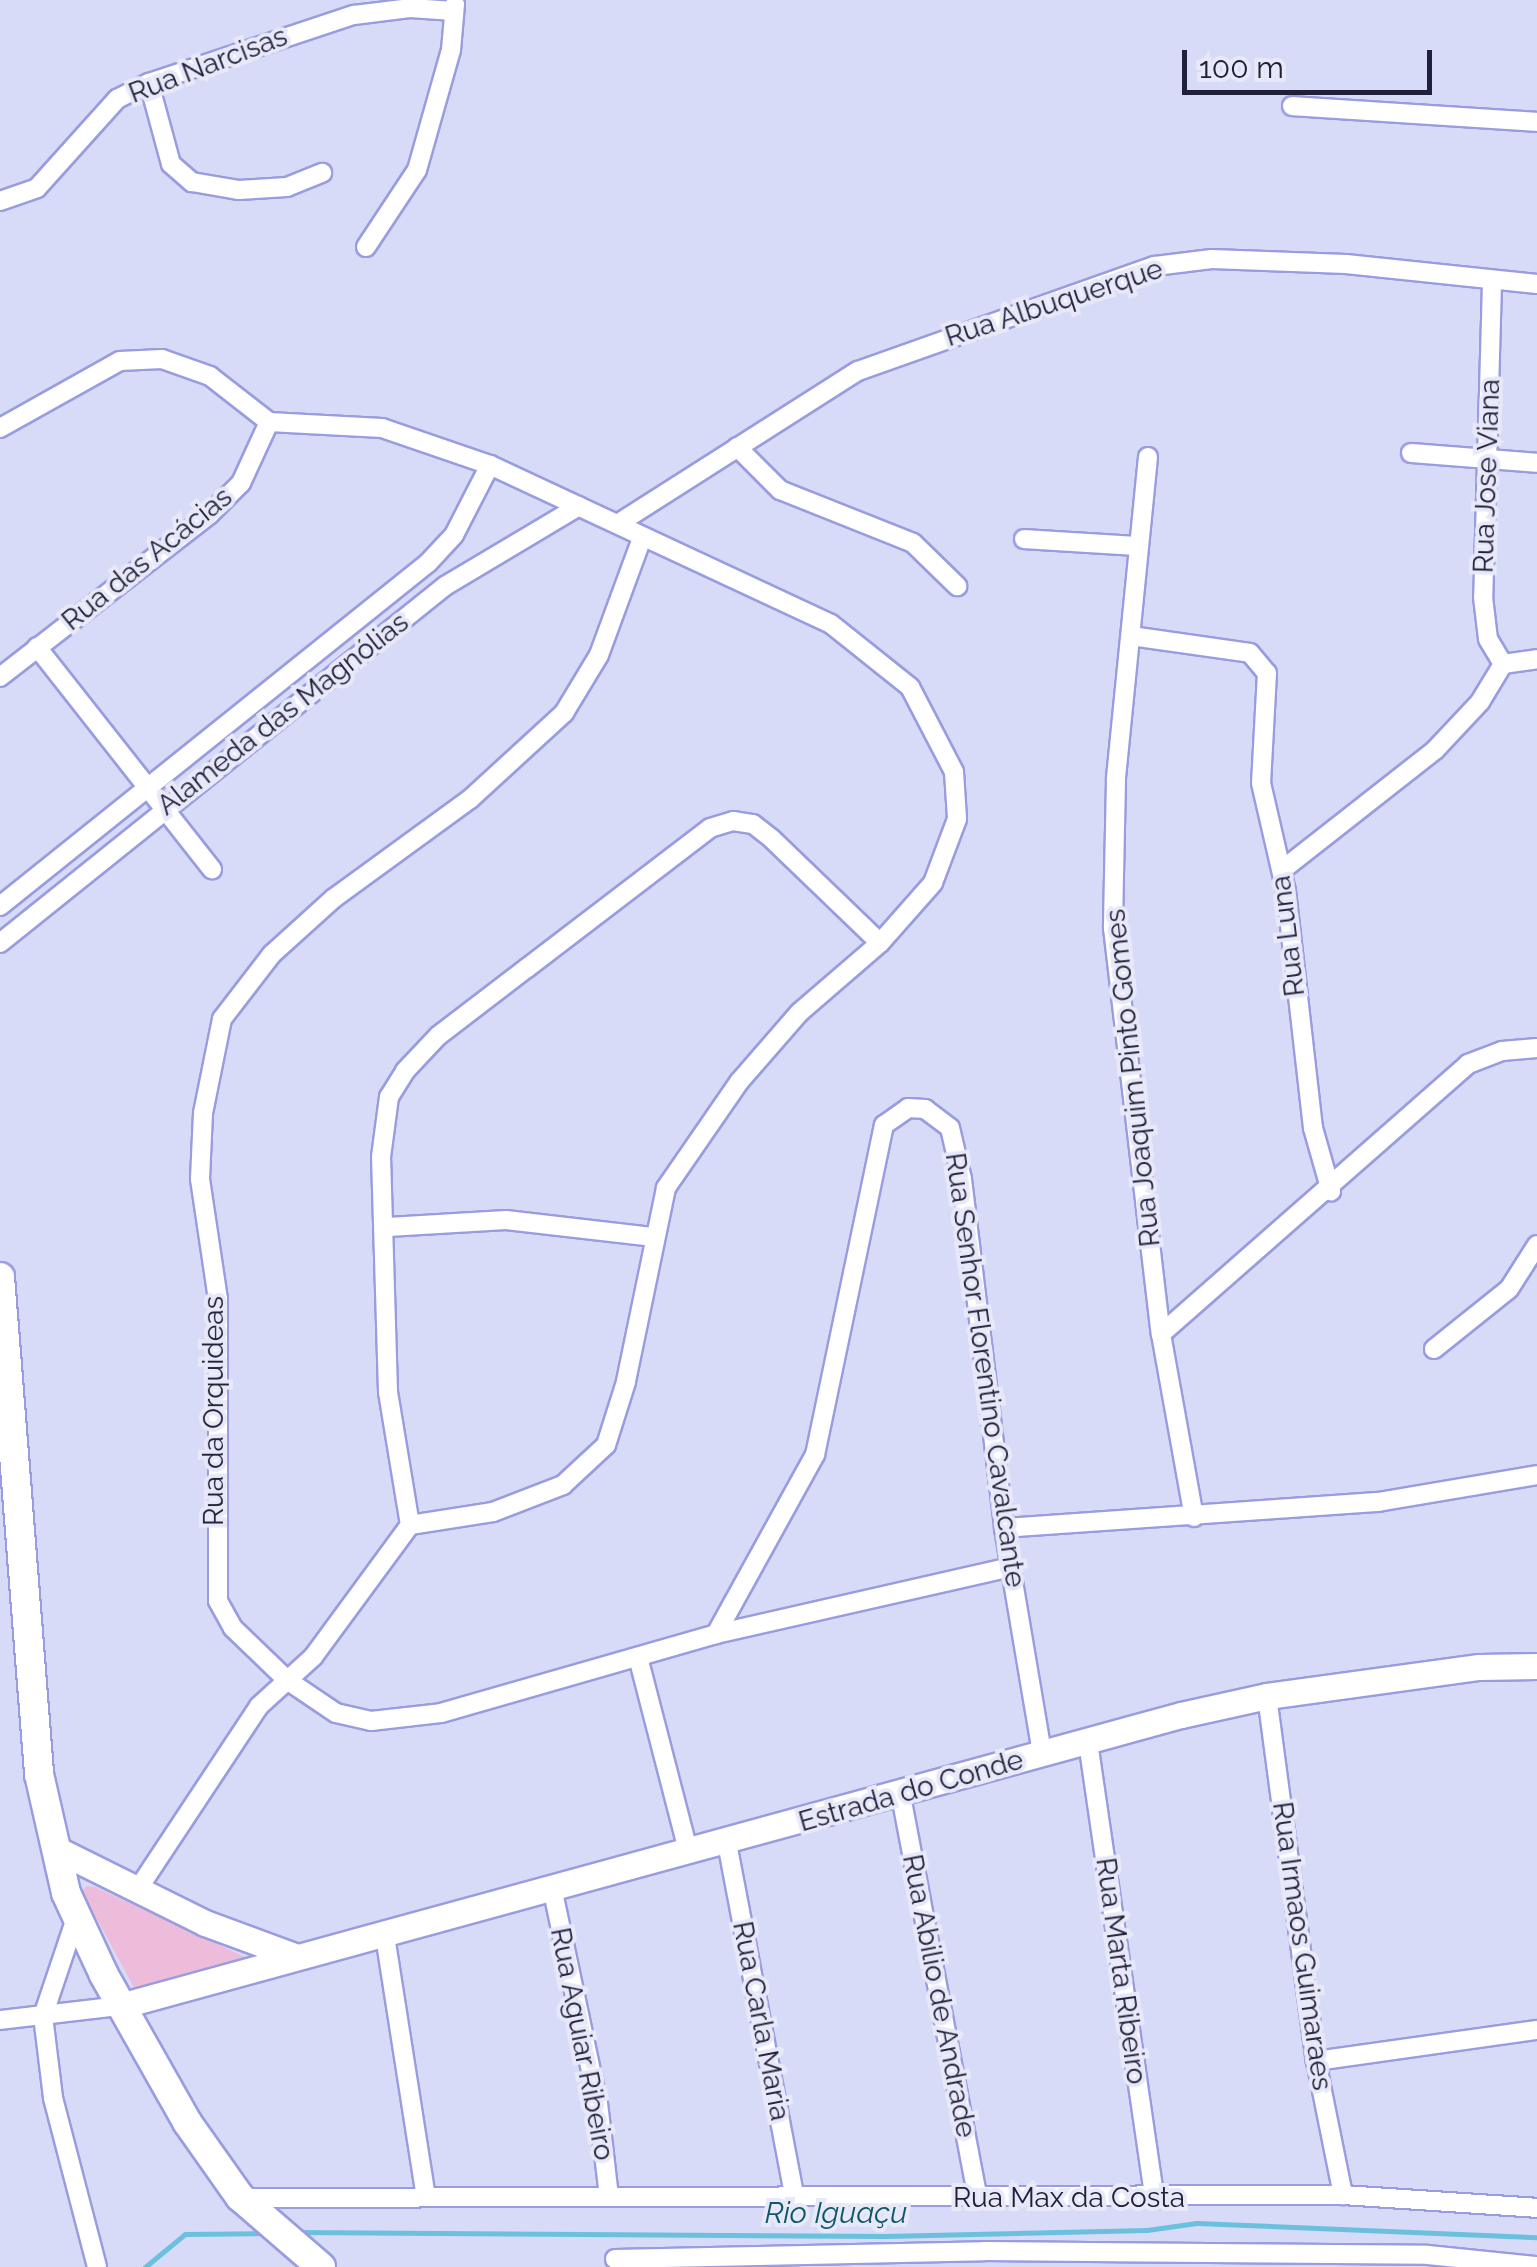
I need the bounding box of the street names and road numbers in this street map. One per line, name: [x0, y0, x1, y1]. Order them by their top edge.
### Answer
street label: Rua Narcisas: [124, 19, 292, 111]
street label: Rua Albuquerque: [941, 252, 1167, 354]
street label: Rua Jose Viana: [1467, 377, 1507, 575]
street label: Rua das Acácias: [55, 480, 239, 638]
street label: Alameda das Magnólias: [151, 605, 415, 823]
street label: Rua Luna: [1264, 874, 1312, 998]
street label: Rua Joaquim Pinto Gomes: [1099, 907, 1167, 1249]
street label: Rua Senhor Florentino Cavalcante: [938, 1150, 1032, 1590]
street label: Rua da Orquideas: [197, 1296, 231, 1526]
street label: Estrada do Conde: [795, 1743, 1027, 1839]
street label: Rua Irmaos Guimaraes: [1265, 1800, 1339, 2092]
street label: Rua Abilio de Andrade: [895, 1851, 983, 2141]
street label: Rua Marta Ribeiro: [1088, 1856, 1154, 2086]
street label: Rua Carla Maria: [725, 1919, 797, 2123]
street label: Rua Aguiar Ribeiro: [543, 1924, 621, 2164]
street label: Rua Max da Costa: [953, 2181, 1185, 2215]

